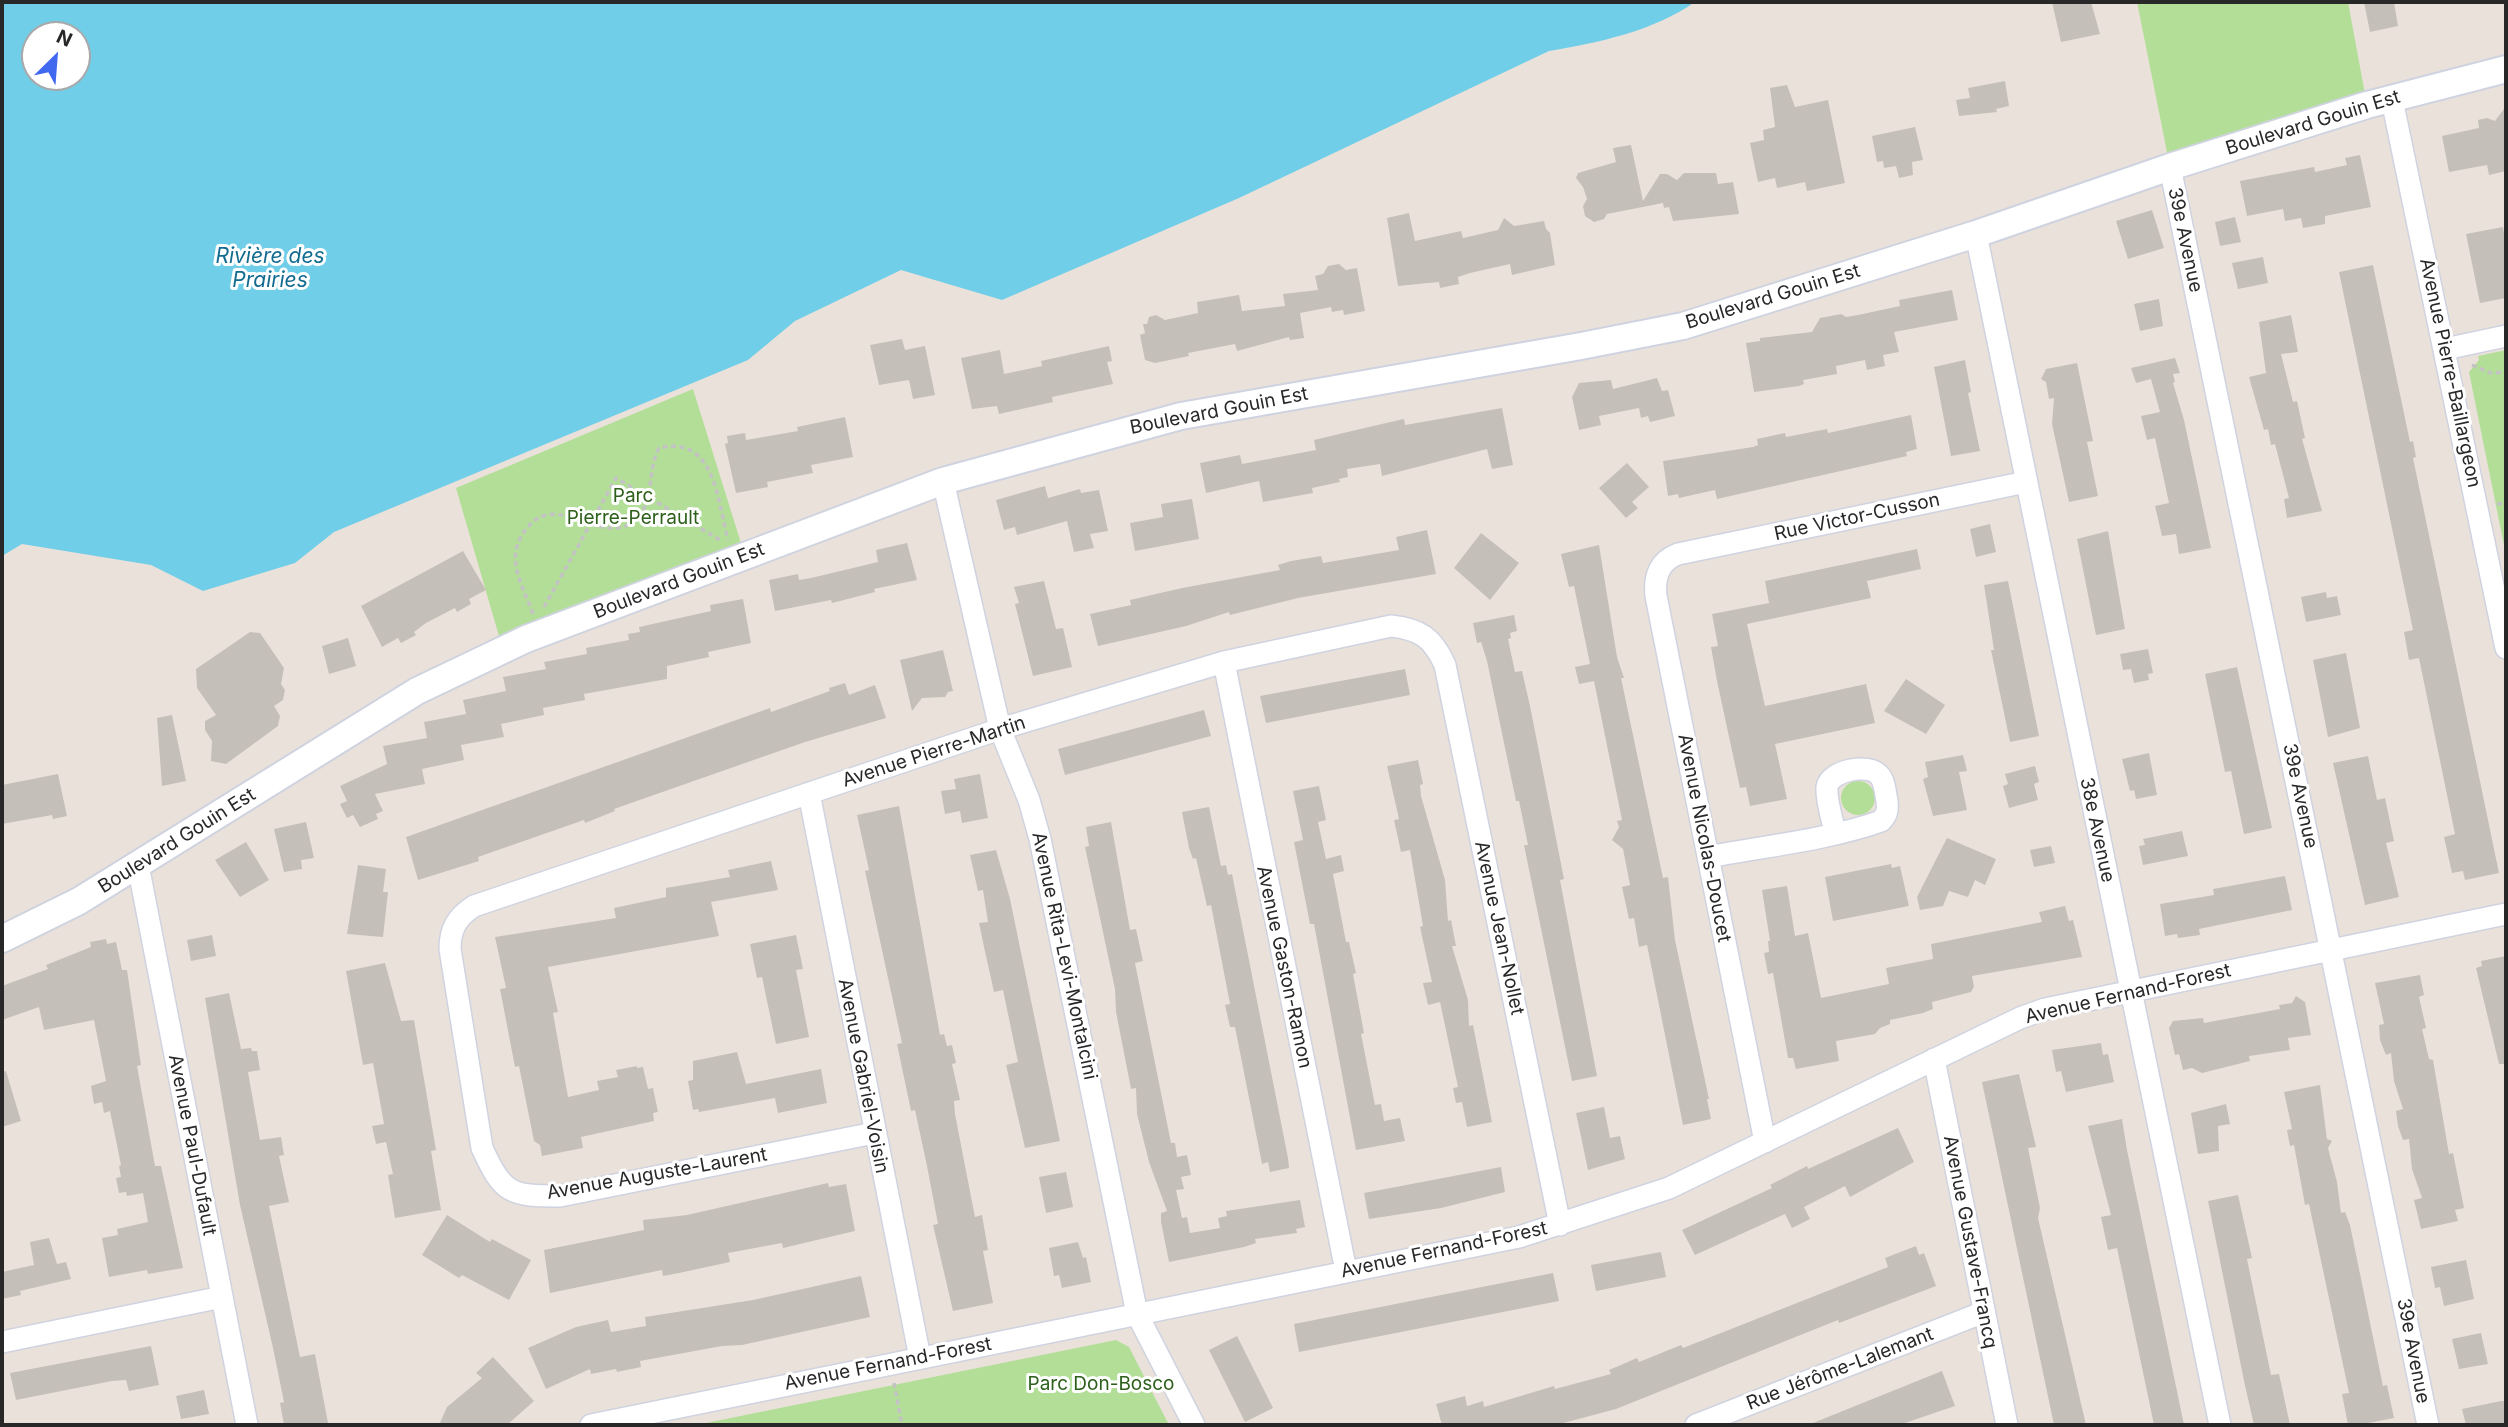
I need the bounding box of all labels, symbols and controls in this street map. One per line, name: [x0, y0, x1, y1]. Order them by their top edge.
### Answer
north arrow: [21, 21, 91, 91]
text: N: [53, 25, 76, 52]
street label: Boulevard Gouin Est: [2223, 86, 2403, 160]
street label: 39e Avenue: [2163, 185, 2207, 295]
water label: Rivière des Prairies: [215, 244, 325, 294]
street label: Avenue Pierre-Baillargeon: [2415, 256, 2485, 490]
street label: Boulevard Gouin Est: [1683, 260, 1863, 334]
street label: Boulevard Gouin Est: [1128, 383, 1310, 439]
park label: Parc Pierre-Perrault: [567, 485, 699, 529]
street label: Rue Victor-Cusson: [1772, 488, 1942, 546]
street label: Boulevard Gouin Est: [590, 538, 768, 624]
street label: Avenue Pierre-Martin: [839, 712, 1029, 792]
street label: Avenue Nicolas-Doucet: [1673, 732, 1735, 944]
street label: 39e Avenue: [2278, 741, 2322, 851]
street label: 38e Avenue: [2075, 775, 2119, 885]
street label: Boulevard Gouin Est: [94, 783, 260, 899]
street label: Avenue Rita-Levi-Montalcini: [1027, 830, 1101, 1082]
street label: Avenue Jean-Nollet: [1469, 839, 1529, 1017]
street label: Avenue Gaston-Ramon: [1251, 864, 1317, 1070]
street label: Avenue Fernand-Forest: [2023, 959, 2233, 1029]
street label: Avenue Gabriel-Voisin: [833, 977, 893, 1175]
street label: Avenue Paul-Dufault: [163, 1052, 221, 1238]
street label: Avenue Gustave-Francq: [1938, 1134, 2002, 1350]
street label: Avenue Auguste-Laurent: [545, 1143, 769, 1205]
street label: Avenue Fernand-Forest: [1339, 1217, 1549, 1283]
street label: 39e Avenue: [2392, 1296, 2434, 1406]
street label: Rue Jérôme-Lalemant: [1743, 1323, 1937, 1415]
street label: Avenue Fernand-Forest: [782, 1333, 994, 1395]
park label: Parc Don-Bosco: [1027, 1373, 1175, 1395]

